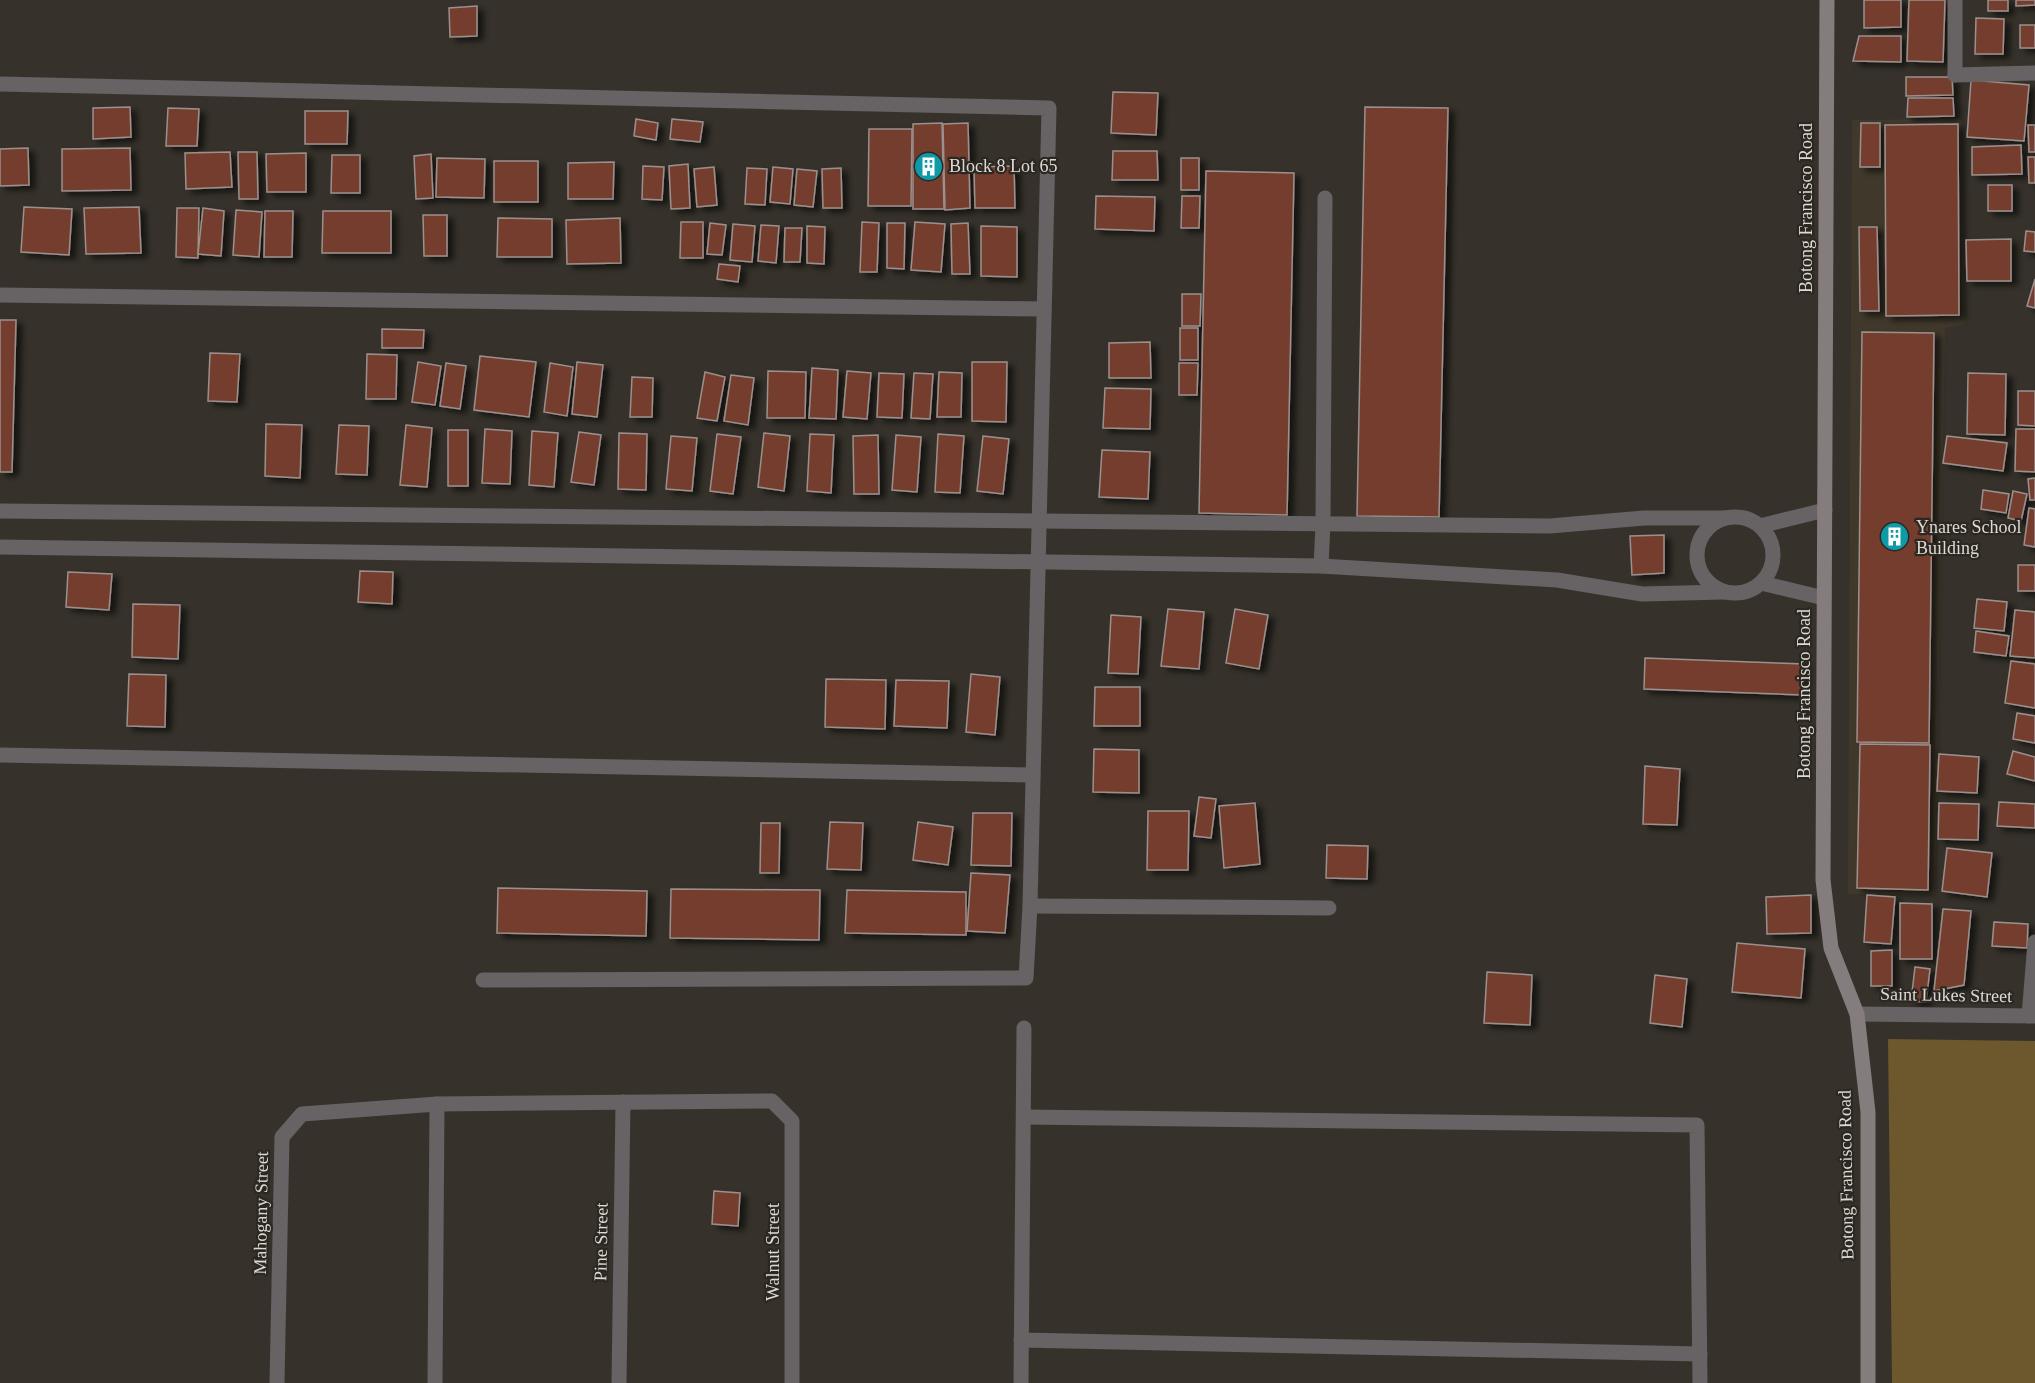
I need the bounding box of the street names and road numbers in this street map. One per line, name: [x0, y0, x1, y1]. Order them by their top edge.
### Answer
street label: Botong Francisco Road: [1796, 123, 1816, 293]
street label: Botong Francisco Road: [1794, 609, 1814, 779]
street label: Saint Lukes Street: [1880, 984, 2012, 1006]
street label: Botong Francisco Road: [1835, 1090, 1857, 1260]
street label: Mahogany Street: [250, 1151, 272, 1275]
street label: Pine Street: [590, 1203, 612, 1281]
street label: Walnut Street: [763, 1203, 783, 1301]

